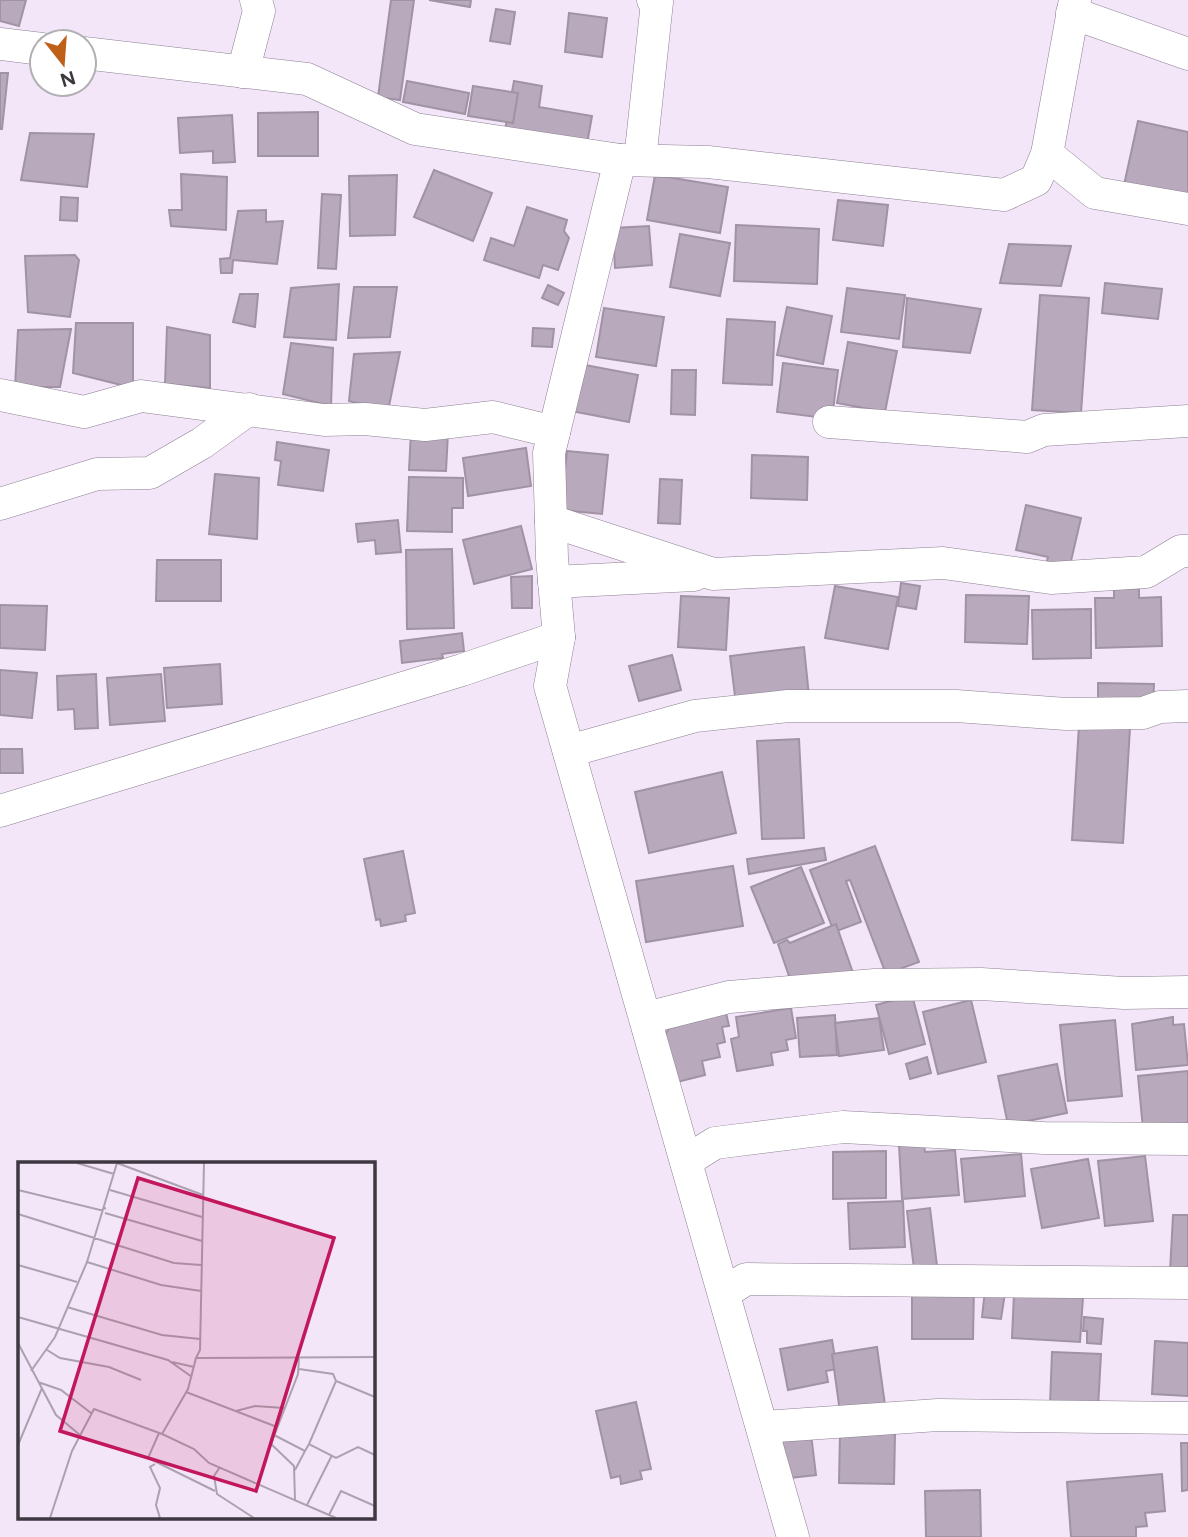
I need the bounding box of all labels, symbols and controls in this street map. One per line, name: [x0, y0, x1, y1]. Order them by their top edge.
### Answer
north arrow: [28, 28, 98, 98]
text: N: [57, 66, 78, 92]
inset map: [18, 1162, 374, 1520]

